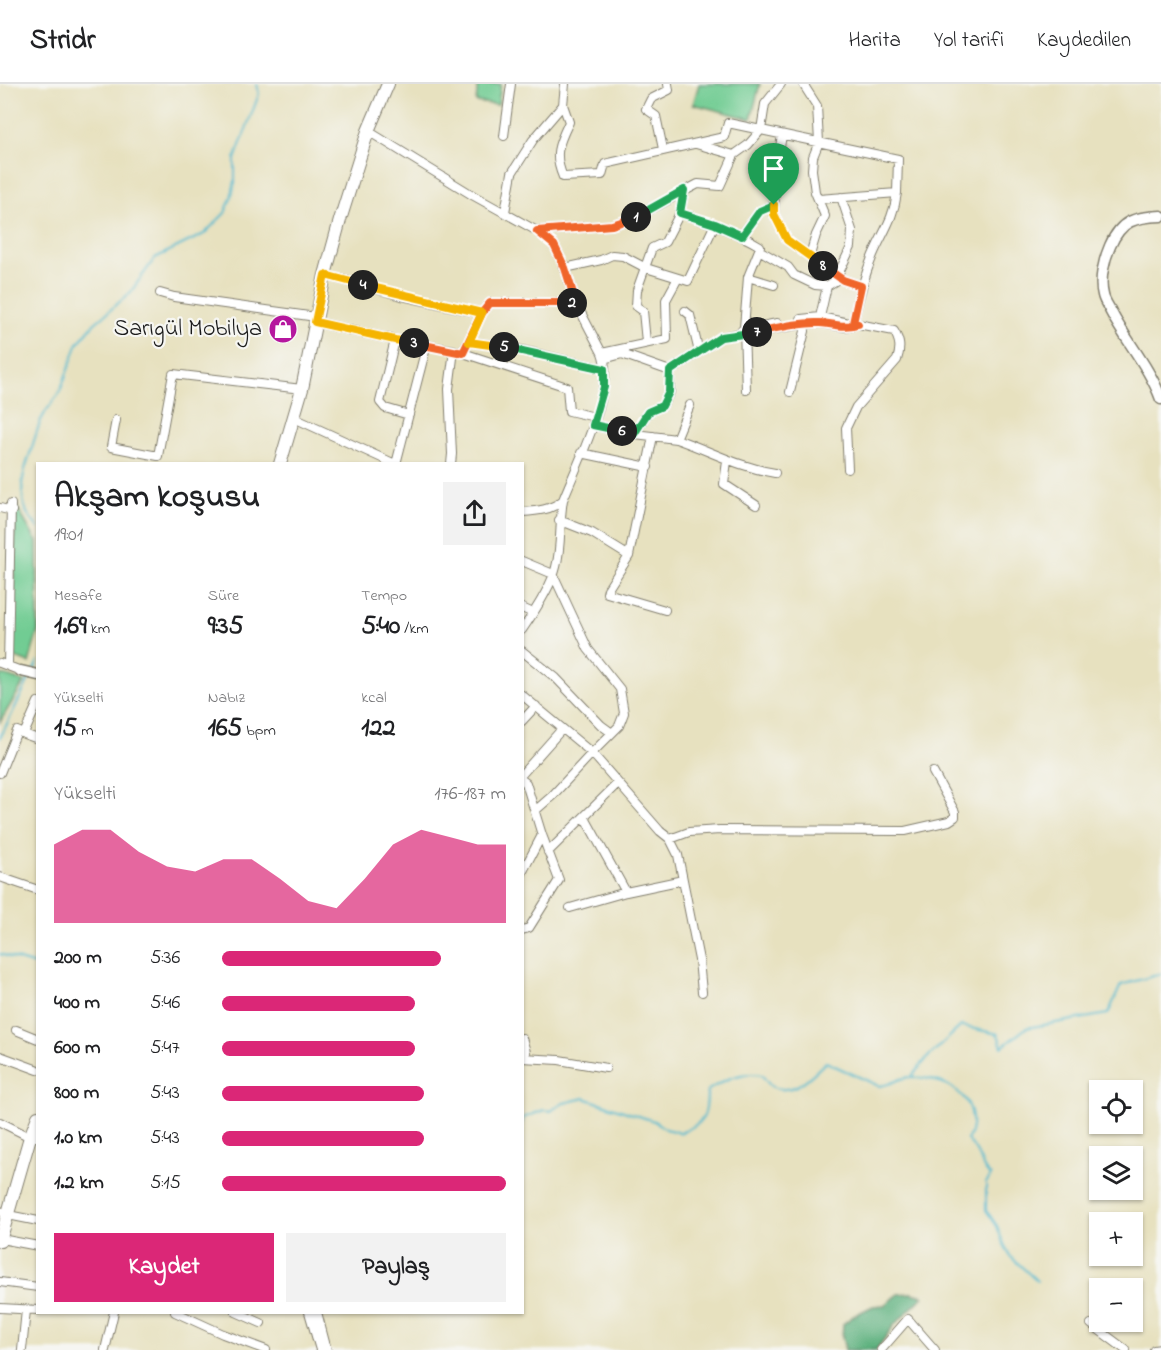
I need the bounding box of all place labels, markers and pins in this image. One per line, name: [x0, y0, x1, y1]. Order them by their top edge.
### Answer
pin: [748, 143, 799, 205]
pin: 1: [621, 202, 651, 232]
pin: 8: [808, 251, 838, 281]
pin: 4: [348, 270, 378, 300]
pin: 2: [557, 288, 587, 318]
place label: Sarıgül Mobilya: [114, 312, 262, 348]
shop icon: Sarıgül Mobilya: [267, 313, 299, 345]
pin: 7: [742, 317, 772, 347]
pin: 3: [399, 328, 429, 358]
pin: 5: [489, 332, 519, 362]
pin: 6: [607, 416, 637, 446]

